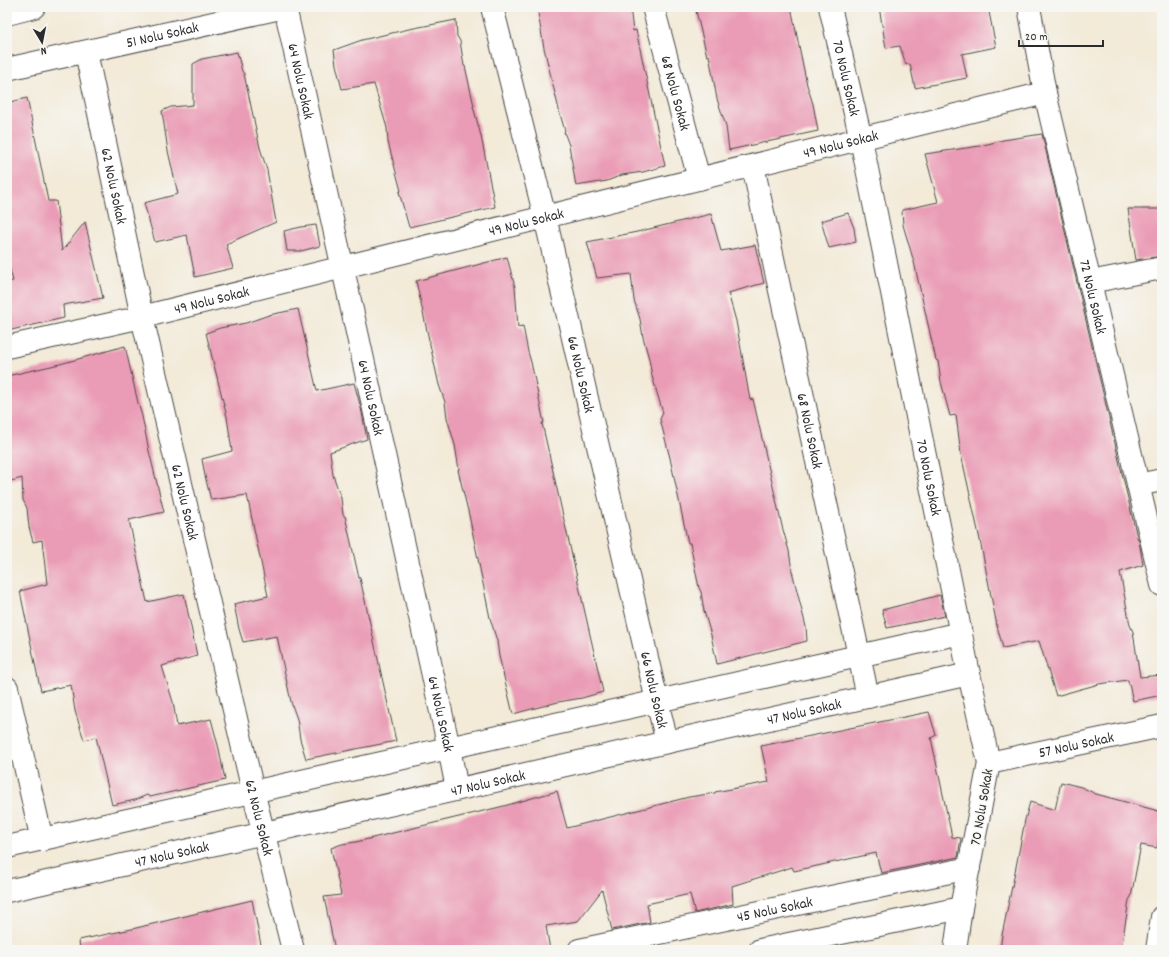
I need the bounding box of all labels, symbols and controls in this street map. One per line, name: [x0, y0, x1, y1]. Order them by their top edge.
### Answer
street label: 51 Nolu Sokak: [124, 18, 201, 55]
north arrow: [22, 22, 62, 62]
scale bar: [1019, 22, 1103, 48]
text: 20 m: [1025, 29, 1048, 46]
street label: 70 Nolu Sokak: [825, 38, 864, 119]
text: N: [39, 42, 47, 58]
street label: 64 Nolu Sokak: [280, 42, 319, 122]
street label: 68 Nolu Sokak: [653, 53, 695, 134]
street label: 49 Nolu Sokak: [801, 126, 881, 166]
street label: 62 Nolu Sokak: [94, 146, 131, 227]
street label: 49 Nolu Sokak: [487, 204, 566, 244]
street label: 72 Nolu Sokak: [1072, 258, 1111, 337]
street label: 49 Nolu Sokak: [172, 282, 252, 322]
street label: 66 Nolu Sokak: [560, 334, 599, 415]
street label: 64 Nolu Sokak: [350, 358, 389, 438]
street label: 68 Nolu Sokak: [789, 391, 827, 471]
street label: 70 Nolu Sokak: [909, 438, 946, 518]
street label: 62 Nolu Sokak: [164, 462, 203, 543]
street label: 66 Nolu Sokak: [633, 650, 672, 731]
street label: 64 Nolu Sokak: [420, 674, 459, 754]
street label: 47 Nolu Sokak: [765, 694, 844, 732]
street label: 57 Nolu Sokak: [1037, 728, 1116, 765]
street label: 47 Nolu Sokak: [449, 765, 528, 804]
street label: 70 Nolu Sokak: [965, 767, 1001, 847]
street label: 62 Nolu Sokak: [238, 778, 278, 858]
street label: 47 Nolu Sokak: [133, 837, 212, 875]
street label: 45 Nolu Sokak: [735, 892, 815, 929]

